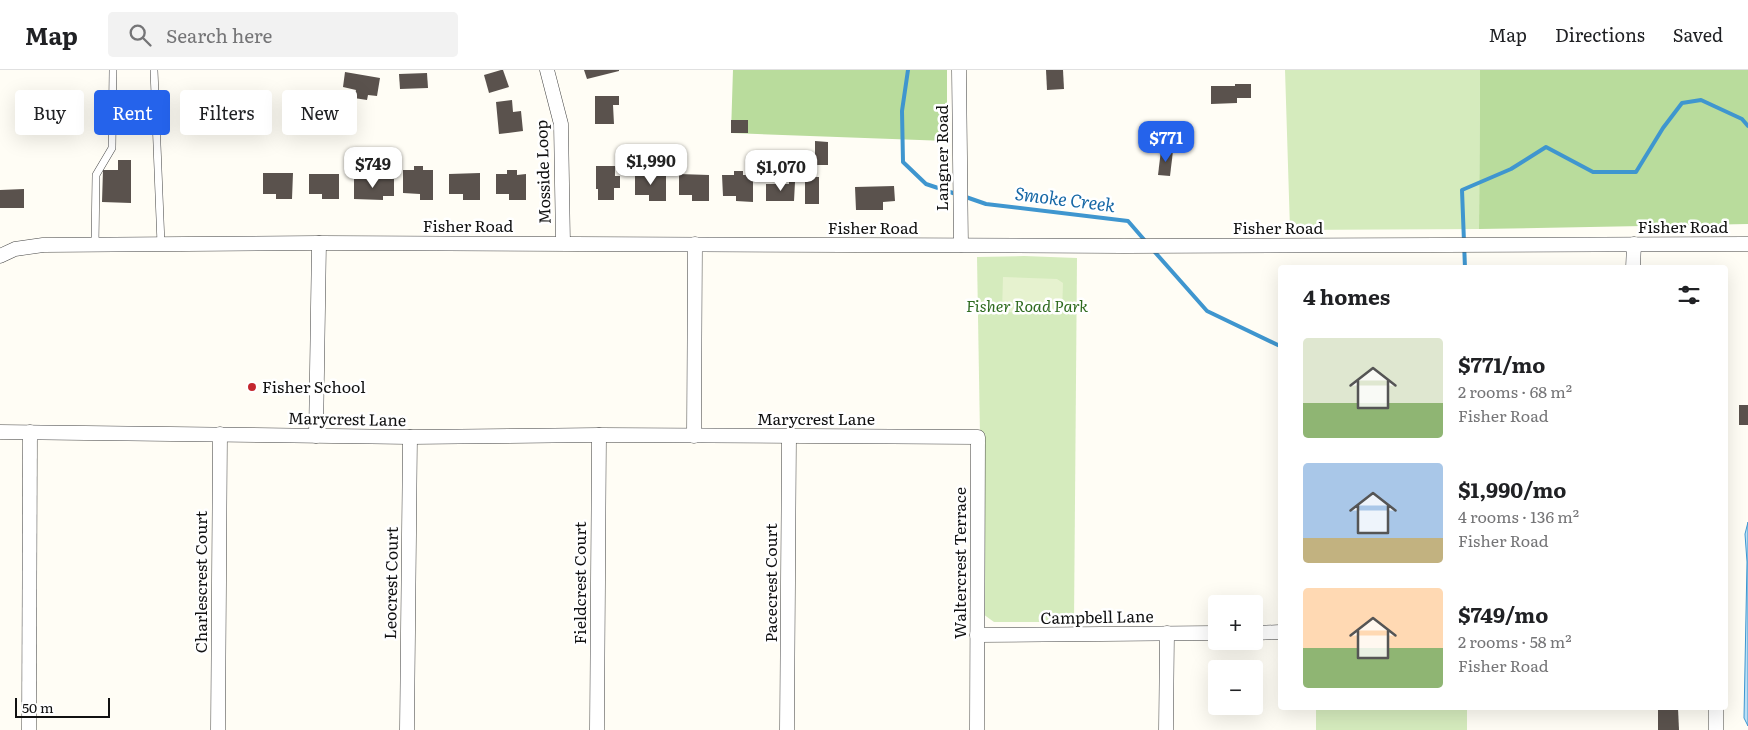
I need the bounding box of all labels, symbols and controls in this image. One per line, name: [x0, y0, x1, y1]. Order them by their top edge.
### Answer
search box: [108, 12, 458, 57]
text: Map: [25, 17, 78, 52]
icon: search: [126, 21, 154, 49]
text: Search here: [166, 21, 272, 49]
text: Map: [1489, 21, 1527, 48]
text: Directions: [1555, 21, 1645, 48]
text: Saved: [1673, 21, 1723, 48]
chip: Buy: [15, 90, 84, 135]
chip: Rent: [94, 90, 170, 135]
chip: Filters: [180, 90, 272, 135]
chip: New: [282, 90, 357, 135]
street label: Langner Road: [929, 105, 953, 211]
street label: Mosside Loop: [528, 119, 556, 225]
pin: $771: [1136, 121, 1196, 163]
text: $771: [1149, 125, 1183, 149]
pin: $1,990: [610, 144, 692, 186]
pin: $749: [343, 146, 403, 189]
text: $1,990: [626, 148, 676, 172]
pin: $1,070: [740, 150, 822, 192]
text: $749: [355, 151, 391, 175]
text: $1,070: [756, 154, 806, 178]
water label: Smoke Creek: [1014, 179, 1117, 218]
street label: Fisher Road: [423, 213, 513, 237]
street label: Fisher Road: [1638, 214, 1728, 238]
street label: Fisher Road: [828, 215, 918, 239]
street label: Fisher Road: [1233, 215, 1323, 239]
text: 4 homes: [1303, 280, 1390, 311]
icon: filters: [1675, 281, 1703, 309]
park label: Fisher Road Park: [966, 293, 1088, 317]
text: $771/mo: [1458, 348, 1545, 379]
icon: home: [1343, 358, 1403, 418]
place label: Fisher School: [262, 374, 366, 398]
text: 2 rooms · 68 m²: [1458, 379, 1572, 403]
marker: Fisher School: [246, 381, 258, 393]
text: Fisher Road: [1458, 403, 1549, 427]
street label: Marycrest Lane: [288, 405, 406, 431]
street label: Marycrest Lane: [757, 406, 875, 430]
text: $1,990/mo: [1458, 473, 1566, 504]
icon: home: [1343, 483, 1403, 543]
street label: Waltercrest Terrace: [947, 487, 971, 639]
text: 4 rooms · 136 m²: [1458, 504, 1579, 528]
street label: Charlescrest Court: [188, 510, 212, 653]
street label: Fieldcrest Court: [567, 521, 591, 644]
street label: Pacecrest Court: [758, 523, 782, 643]
street label: Leocrest Court: [377, 526, 403, 640]
text: Fisher Road: [1458, 528, 1549, 552]
map controls: [1208, 595, 1263, 715]
button: +: [1208, 595, 1263, 650]
text: $749/mo: [1458, 598, 1548, 629]
street label: Campbell Lane: [1040, 603, 1154, 629]
icon: home: [1343, 608, 1403, 668]
text: 2 rooms · 58 m²: [1458, 629, 1572, 653]
text: Fisher Road: [1458, 653, 1549, 677]
button: −: [1208, 660, 1263, 715]
scale bar: [15, 695, 110, 718]
text: 50 m: [22, 697, 54, 717]

